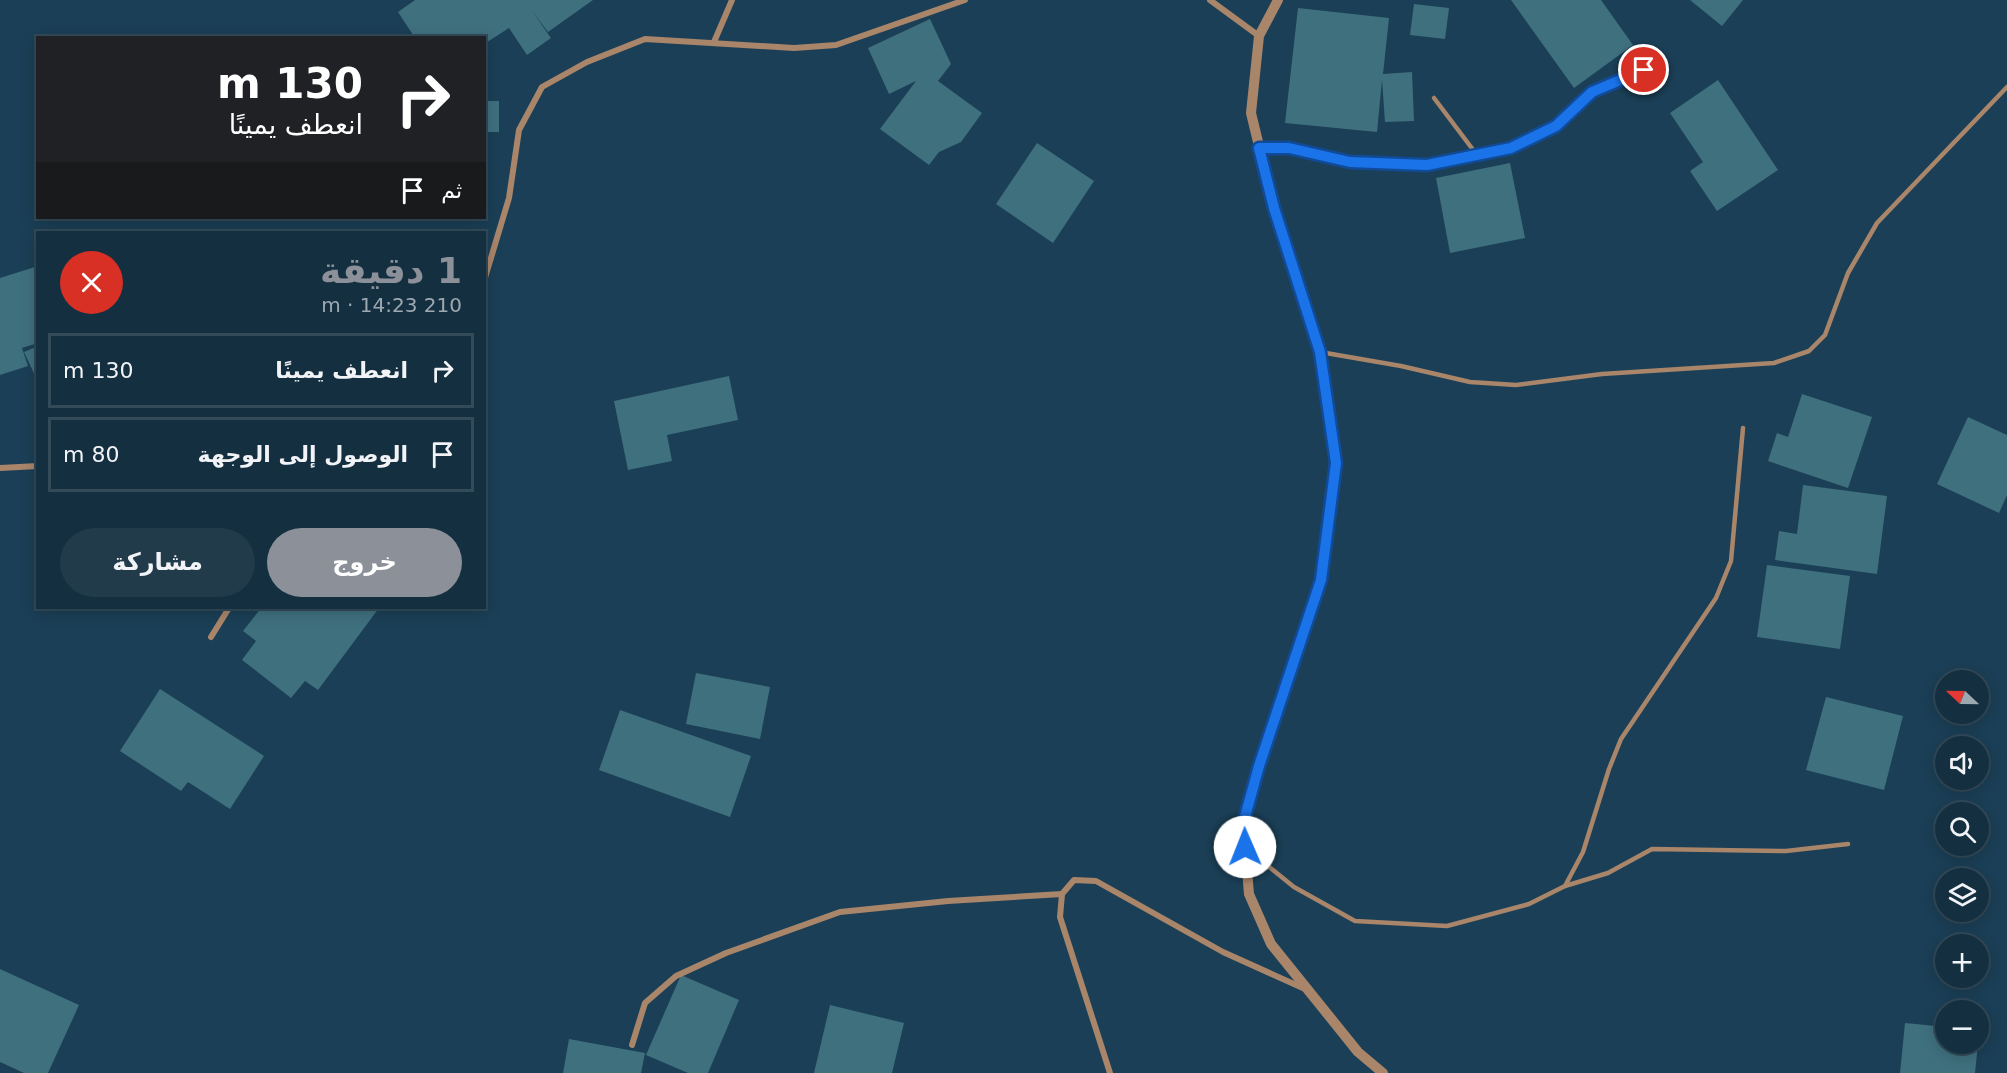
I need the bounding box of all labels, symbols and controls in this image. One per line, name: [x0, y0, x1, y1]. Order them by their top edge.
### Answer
pin: [1618, 44, 1669, 95]
icon: arrive: [1627, 53, 1660, 86]
text: 130 m: [217, 59, 363, 108]
icon: right: [384, 60, 462, 138]
text: انعطف يمينًا: [229, 109, 363, 140]
icon: arrive: [396, 174, 429, 207]
text: ثم: [441, 178, 462, 203]
text: 1 دقيقة: [320, 250, 462, 291]
button: close: [60, 251, 123, 314]
text: 210 m · 14:23: [321, 293, 462, 317]
icon: right: [426, 354, 459, 387]
text: 130 m: [63, 358, 133, 383]
text: انعطف يمينًا: [275, 358, 408, 383]
icon: arrive: [426, 438, 459, 471]
text: 80 m: [63, 442, 119, 467]
text: الوصول إلى الوجهة: [198, 442, 408, 467]
button: مشاركة: [60, 528, 255, 597]
button: خروج: [267, 528, 462, 597]
north arrow: [1935, 670, 1989, 724]
map controls: [1935, 670, 1989, 1054]
button: sound: [1935, 736, 1989, 790]
button: search: [1935, 802, 1989, 856]
position arrow: [1213, 815, 1277, 879]
button: layers: [1935, 868, 1989, 922]
button: +: [1935, 934, 1989, 988]
button: −: [1935, 1000, 1989, 1054]

